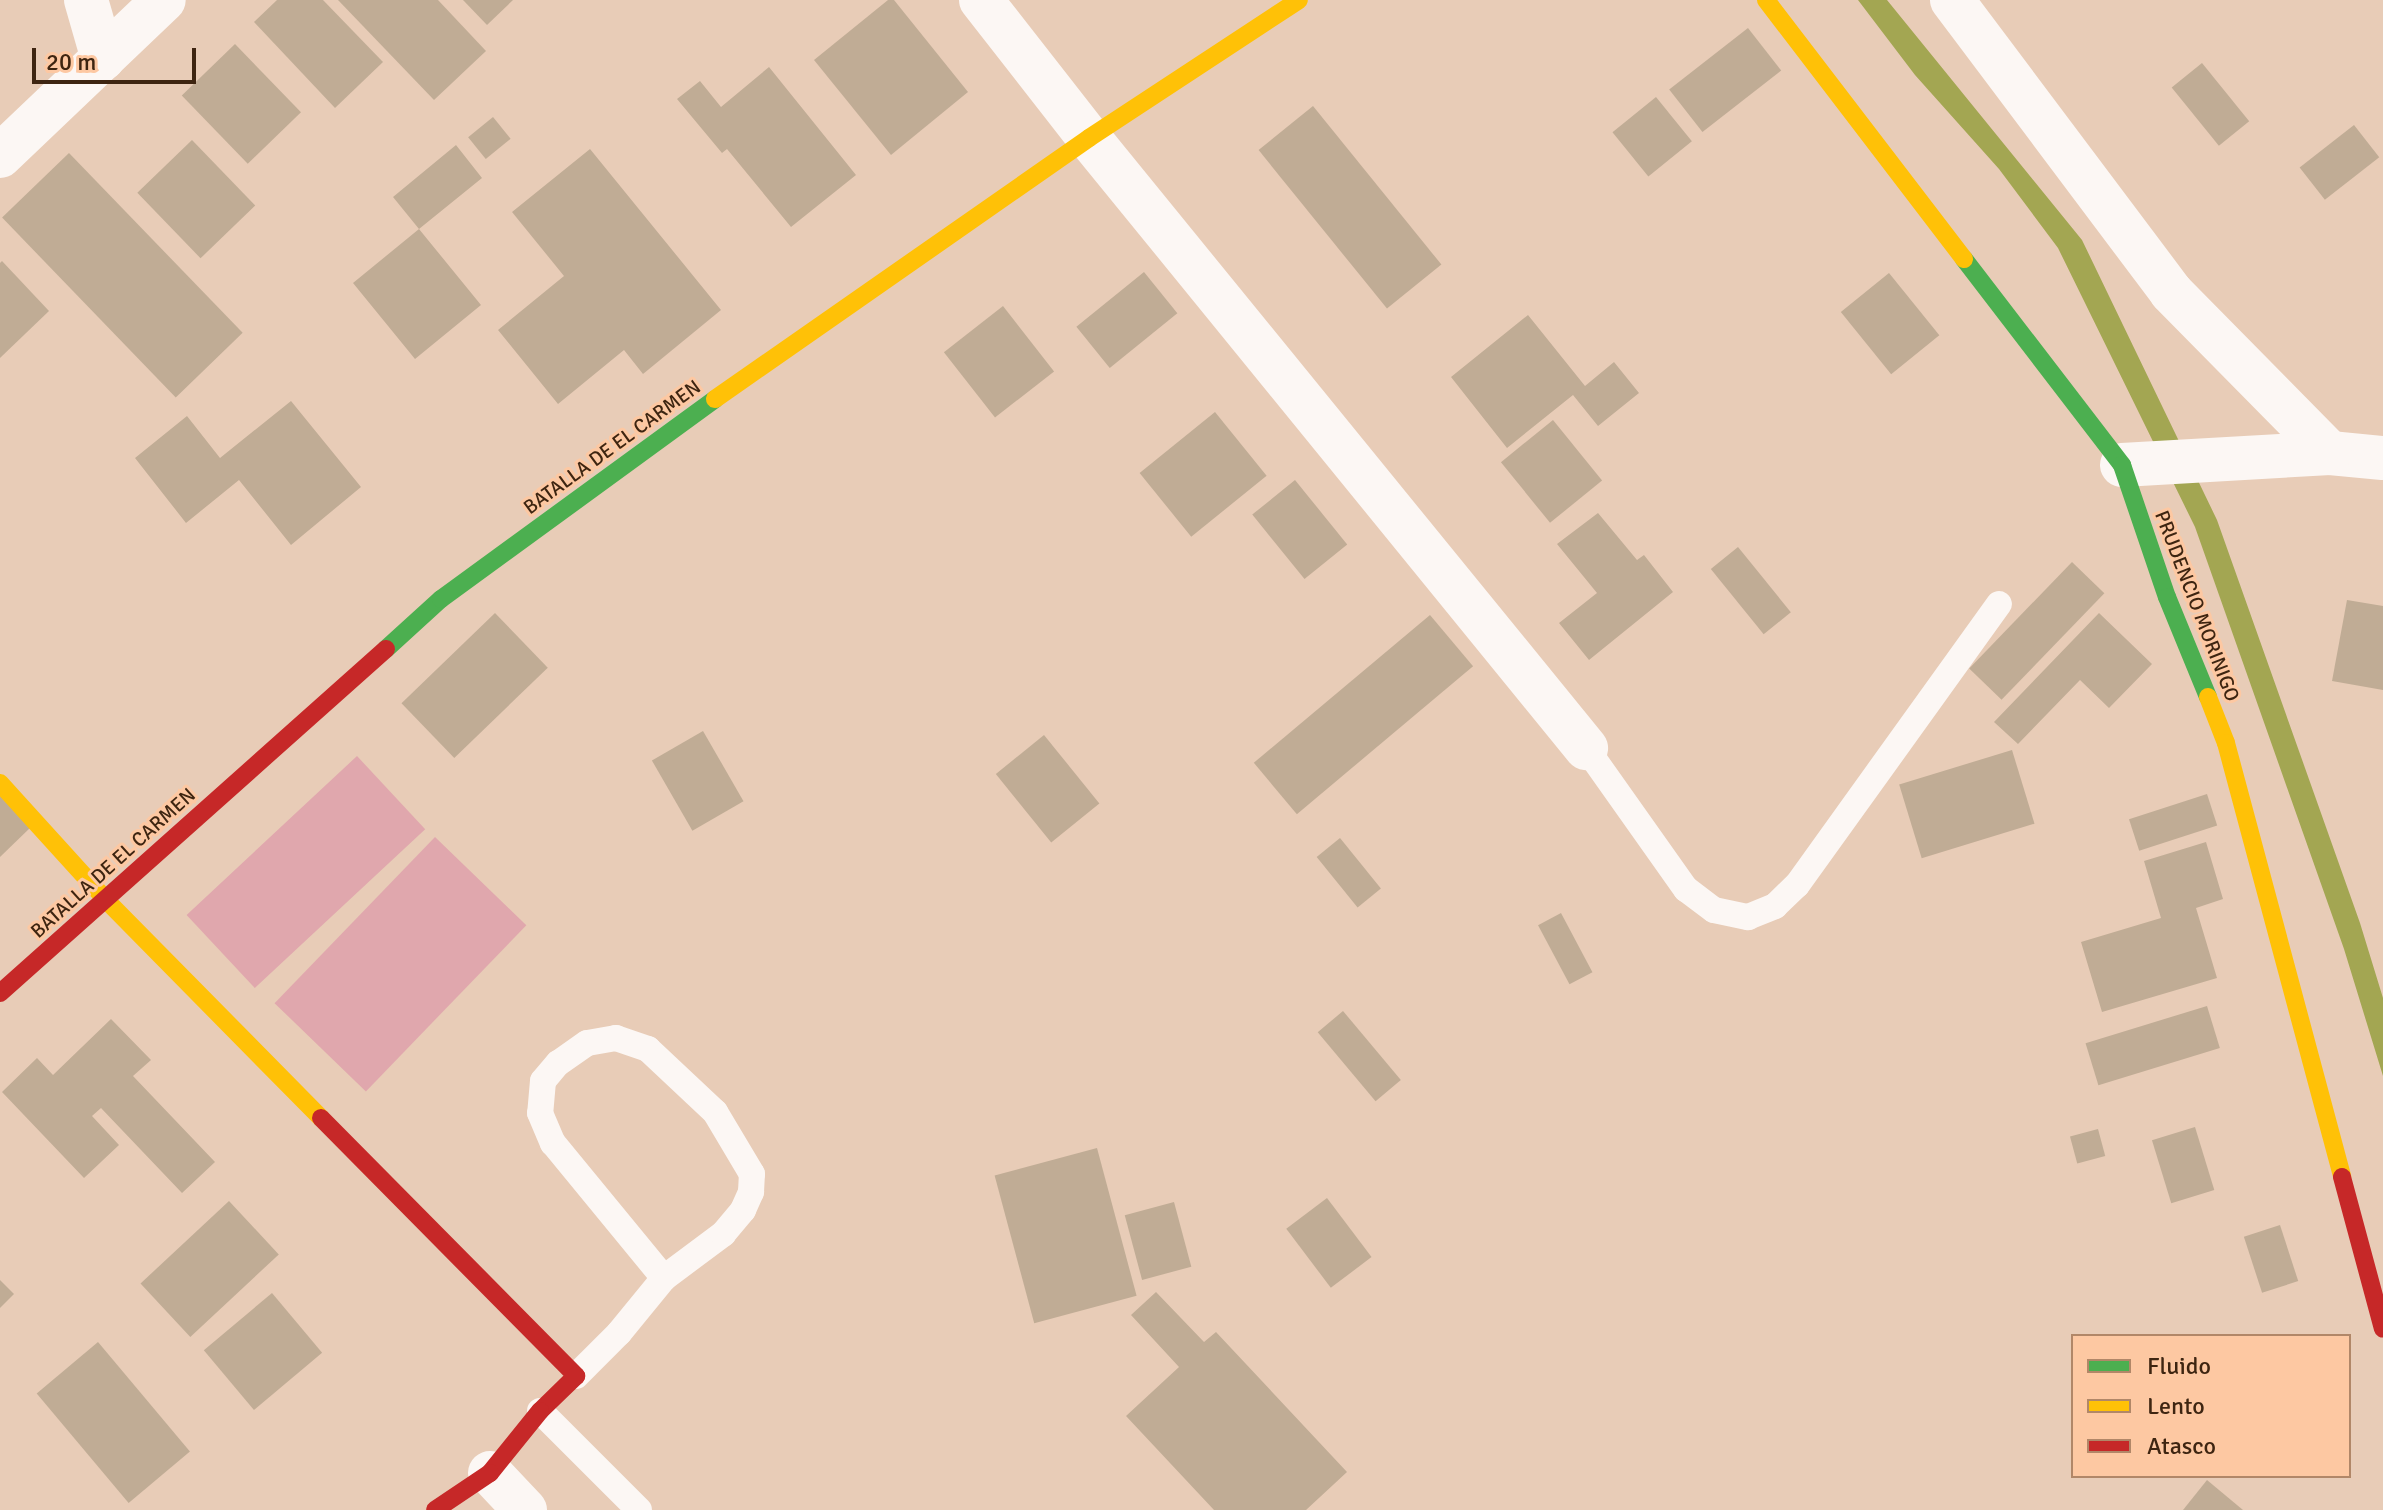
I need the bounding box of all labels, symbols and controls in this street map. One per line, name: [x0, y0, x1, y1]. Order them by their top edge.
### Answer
scale bar: [36, 32, 200, 82]
text: 20 m: [46, 47, 96, 77]
street label: BATALLA DE EL CARMEN: [519, 375, 705, 519]
street label: PRUDENCIO MORINIGO: [2150, 507, 2244, 705]
street label: BATALLA DE EL CARMEN: [26, 783, 200, 943]
legend: [2071, 1334, 2351, 1478]
text: Fluido: [2147, 1351, 2211, 1381]
text: Lento: [2147, 1391, 2205, 1421]
text: Atasco: [2147, 1431, 2216, 1461]

